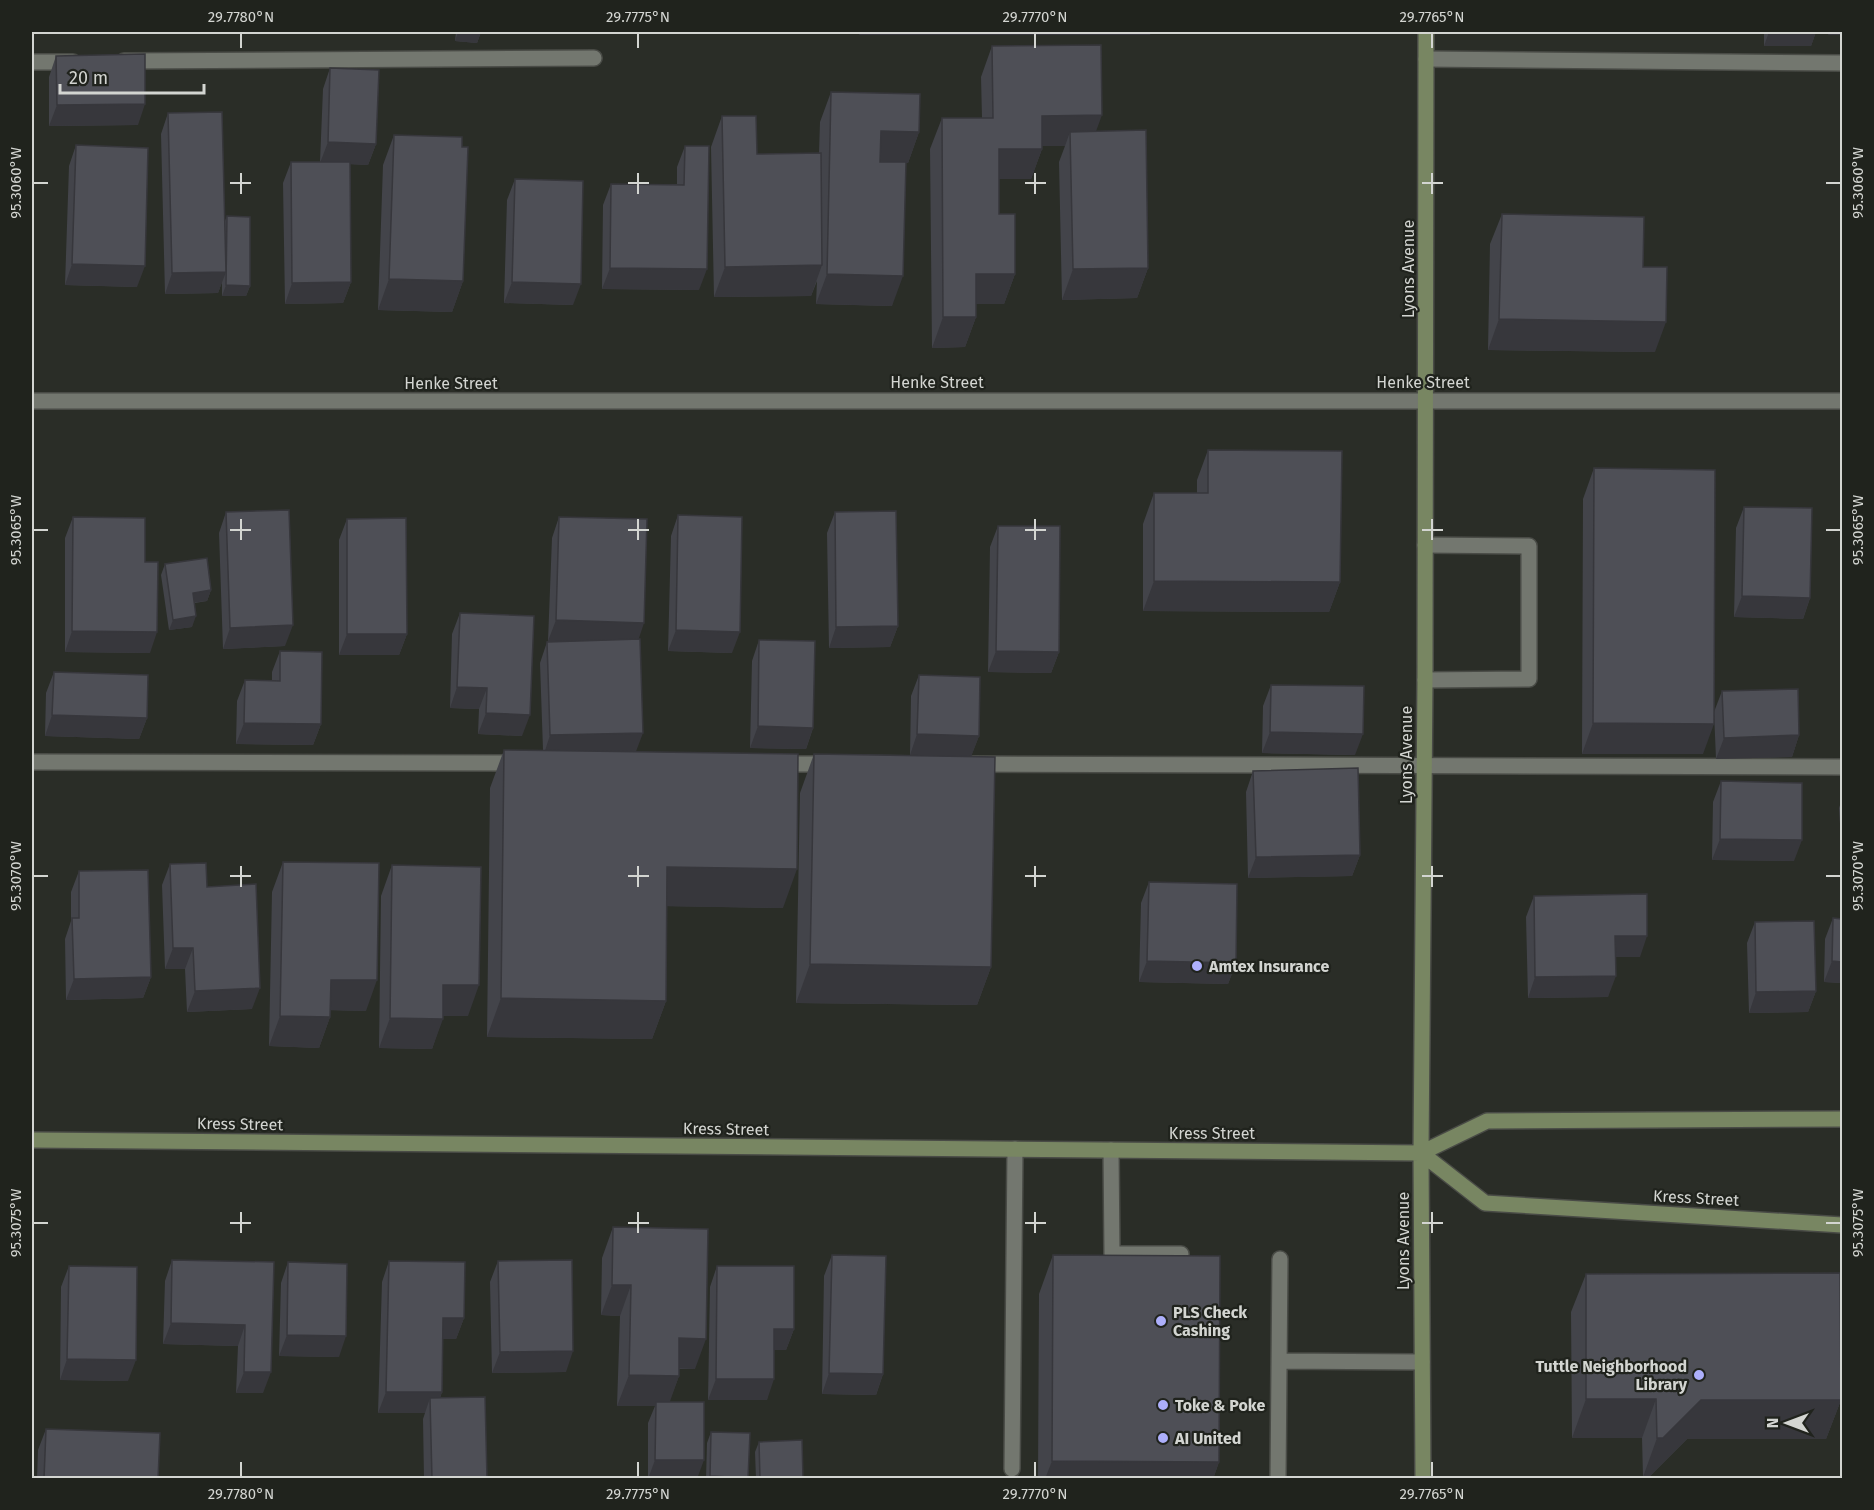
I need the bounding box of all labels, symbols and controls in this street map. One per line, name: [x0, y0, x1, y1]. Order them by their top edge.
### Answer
text: 29.7780°N: [208, 8, 274, 26]
text: 29.7775°N: [606, 8, 670, 26]
text: 29.7770°N: [1002, 8, 1068, 26]
text: 29.7765°N: [1399, 8, 1465, 26]
scale bar: [60, 57, 204, 95]
text: 20 m: [69, 67, 108, 89]
text: 95.3060°W: [7, 147, 25, 219]
text: 95.3060°W: [1849, 147, 1867, 219]
street label: Lyons Avenue: [1399, 220, 1418, 318]
street label: Henke Street: [890, 373, 984, 392]
street label: Henke Street: [1376, 373, 1470, 392]
street label: Henke Street: [404, 374, 498, 393]
text: 95.3065°W: [7, 494, 25, 565]
text: 95.3065°W: [1849, 494, 1867, 565]
street label: Lyons Avenue: [1397, 706, 1416, 804]
text: 95.3070°W: [7, 841, 25, 911]
text: 95.3070°W: [1849, 841, 1867, 911]
place label: Amtex Insurance: [1208, 957, 1329, 976]
marker: Amtex Insurance: [1190, 959, 1204, 973]
street label: Kress Street: [197, 1114, 284, 1134]
street label: Kress Street: [683, 1119, 770, 1139]
street label: Kress Street: [1169, 1124, 1255, 1143]
street label: Kress Street: [1652, 1186, 1740, 1210]
text: 95.3075°W: [7, 1188, 25, 1257]
text: 95.3075°W: [1849, 1188, 1867, 1257]
street label: Lyons Avenue: [1394, 1192, 1413, 1290]
place label: PLS Check Cashing: [1173, 1303, 1247, 1340]
marker: PLS Check Cashing: [1154, 1314, 1168, 1328]
place label: Tuttle Neighborhood Library: [1536, 1357, 1688, 1394]
marker: Tuttle Neighborhood Library: [1692, 1368, 1706, 1382]
north arrow: [1757, 1393, 1817, 1453]
place label: Toke & Poke: [1175, 1396, 1265, 1415]
marker: Toke & Poke: [1156, 1398, 1170, 1412]
text: N: [1763, 1418, 1782, 1428]
place label: AI United: [1174, 1429, 1241, 1448]
marker: AI United: [1156, 1431, 1170, 1445]
text: 29.7780°N: [208, 1485, 274, 1503]
text: 29.7775°N: [606, 1485, 670, 1503]
text: 29.7770°N: [1002, 1485, 1068, 1503]
text: 29.7765°N: [1399, 1485, 1465, 1503]

